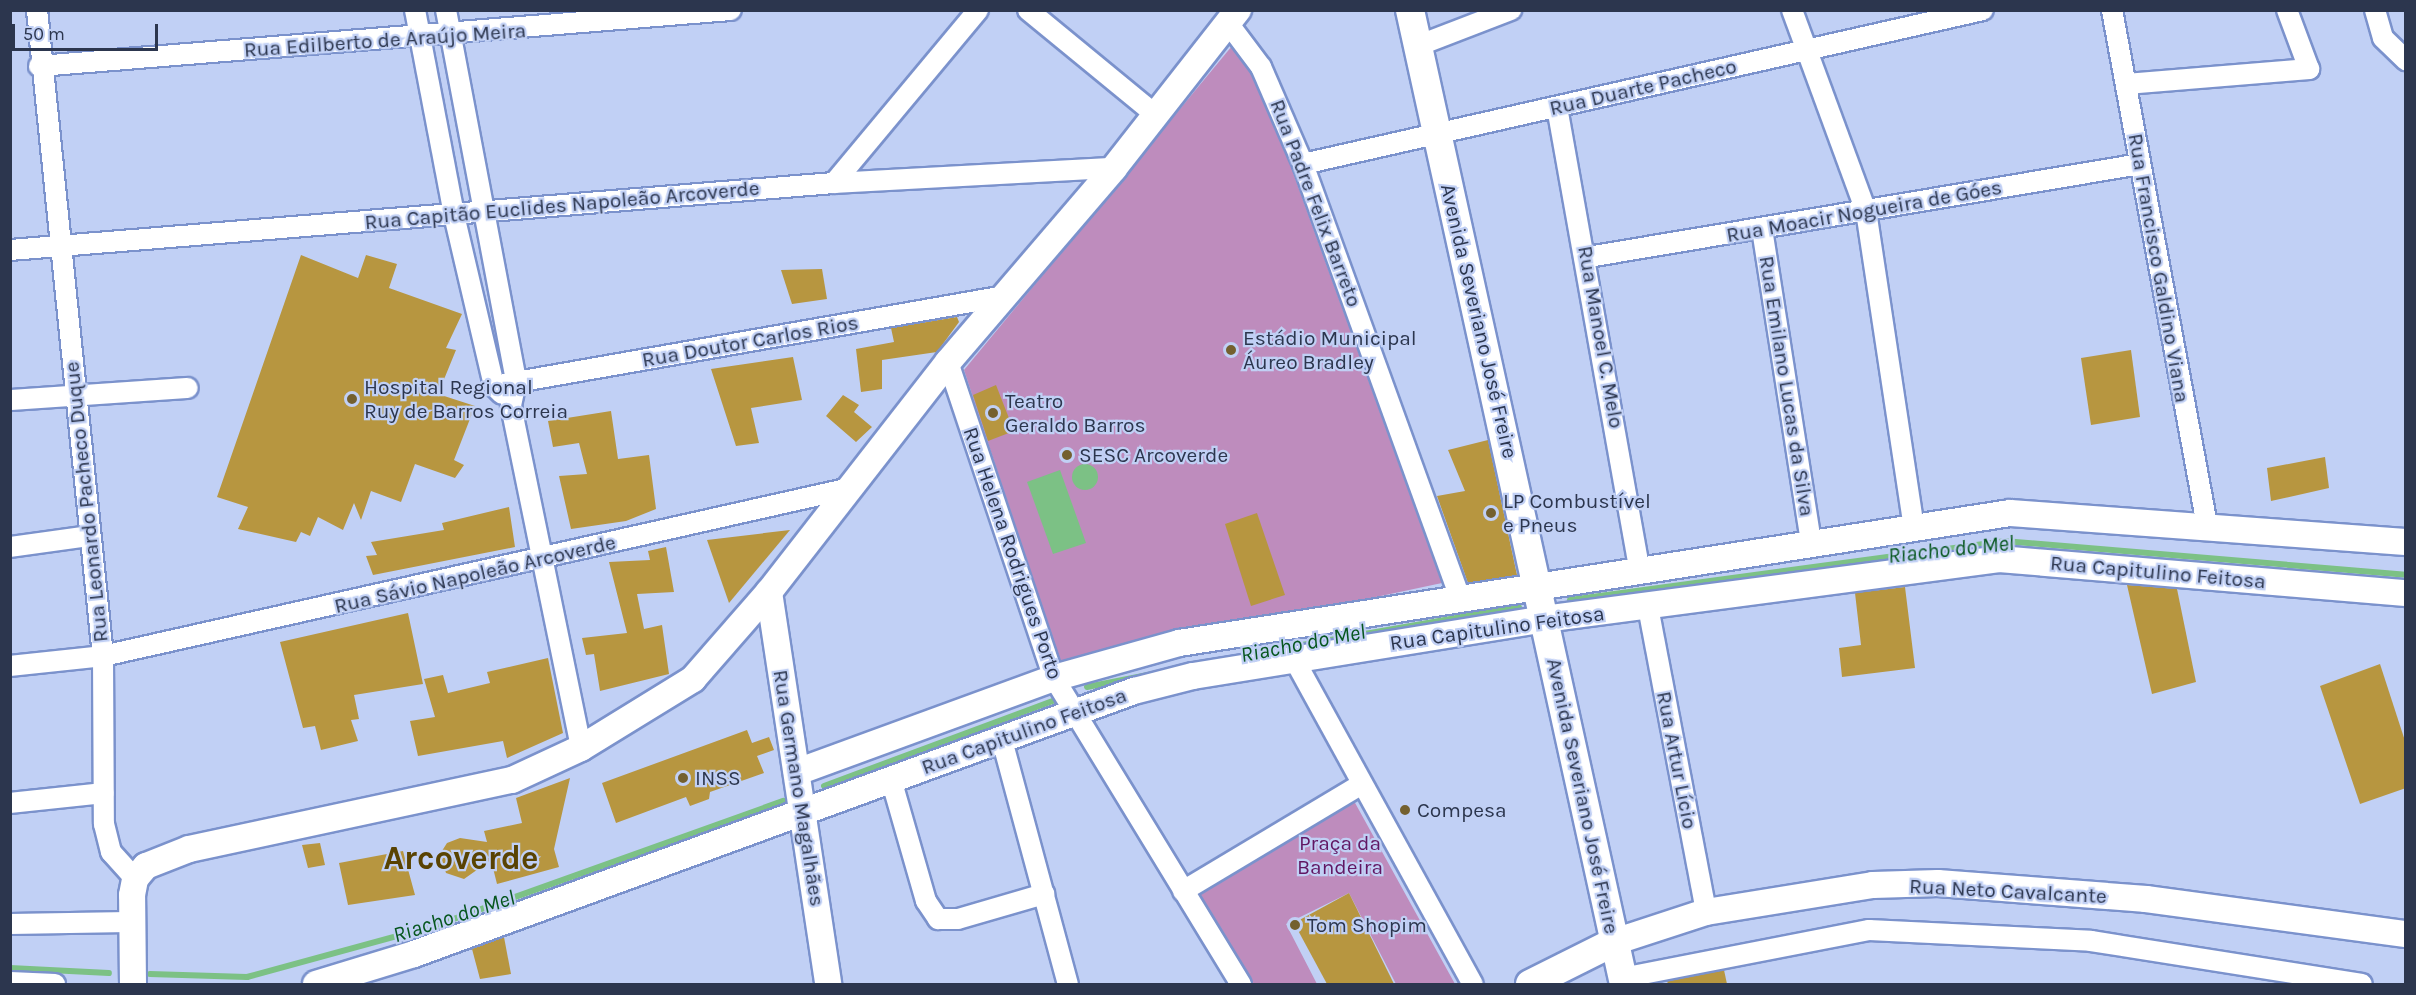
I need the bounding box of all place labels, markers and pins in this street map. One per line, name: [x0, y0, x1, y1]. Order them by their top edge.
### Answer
place label: Estádio Municipal Áureo Bradley: [1243, 325, 1417, 375]
marker: Estádio Municipal Áureo Bradley: [1224, 343, 1238, 357]
place label: Hospital Regional Ruy de Barros Correia: [364, 374, 568, 424]
place label: Teatro Geraldo Barros: [1005, 388, 1146, 438]
marker: Hospital Regional Ruy de Barros Correia: [345, 392, 359, 406]
marker: Teatro Geraldo Barros: [986, 406, 1000, 420]
place label: SESC Arcoverde: [1079, 442, 1228, 468]
marker: SESC Arcoverde: [1060, 448, 1074, 462]
place label: LP Combustível e Pneus: [1503, 488, 1651, 538]
marker: LP Combustível e Pneus: [1484, 506, 1498, 520]
place label: INSS: [695, 765, 741, 791]
marker: INSS: [676, 771, 690, 785]
place label: Compesa: [1417, 797, 1507, 823]
marker: Compesa: [1398, 803, 1412, 817]
place label: Tom Shopim: [1307, 912, 1427, 938]
marker: Tom Shopim: [1288, 918, 1302, 932]

